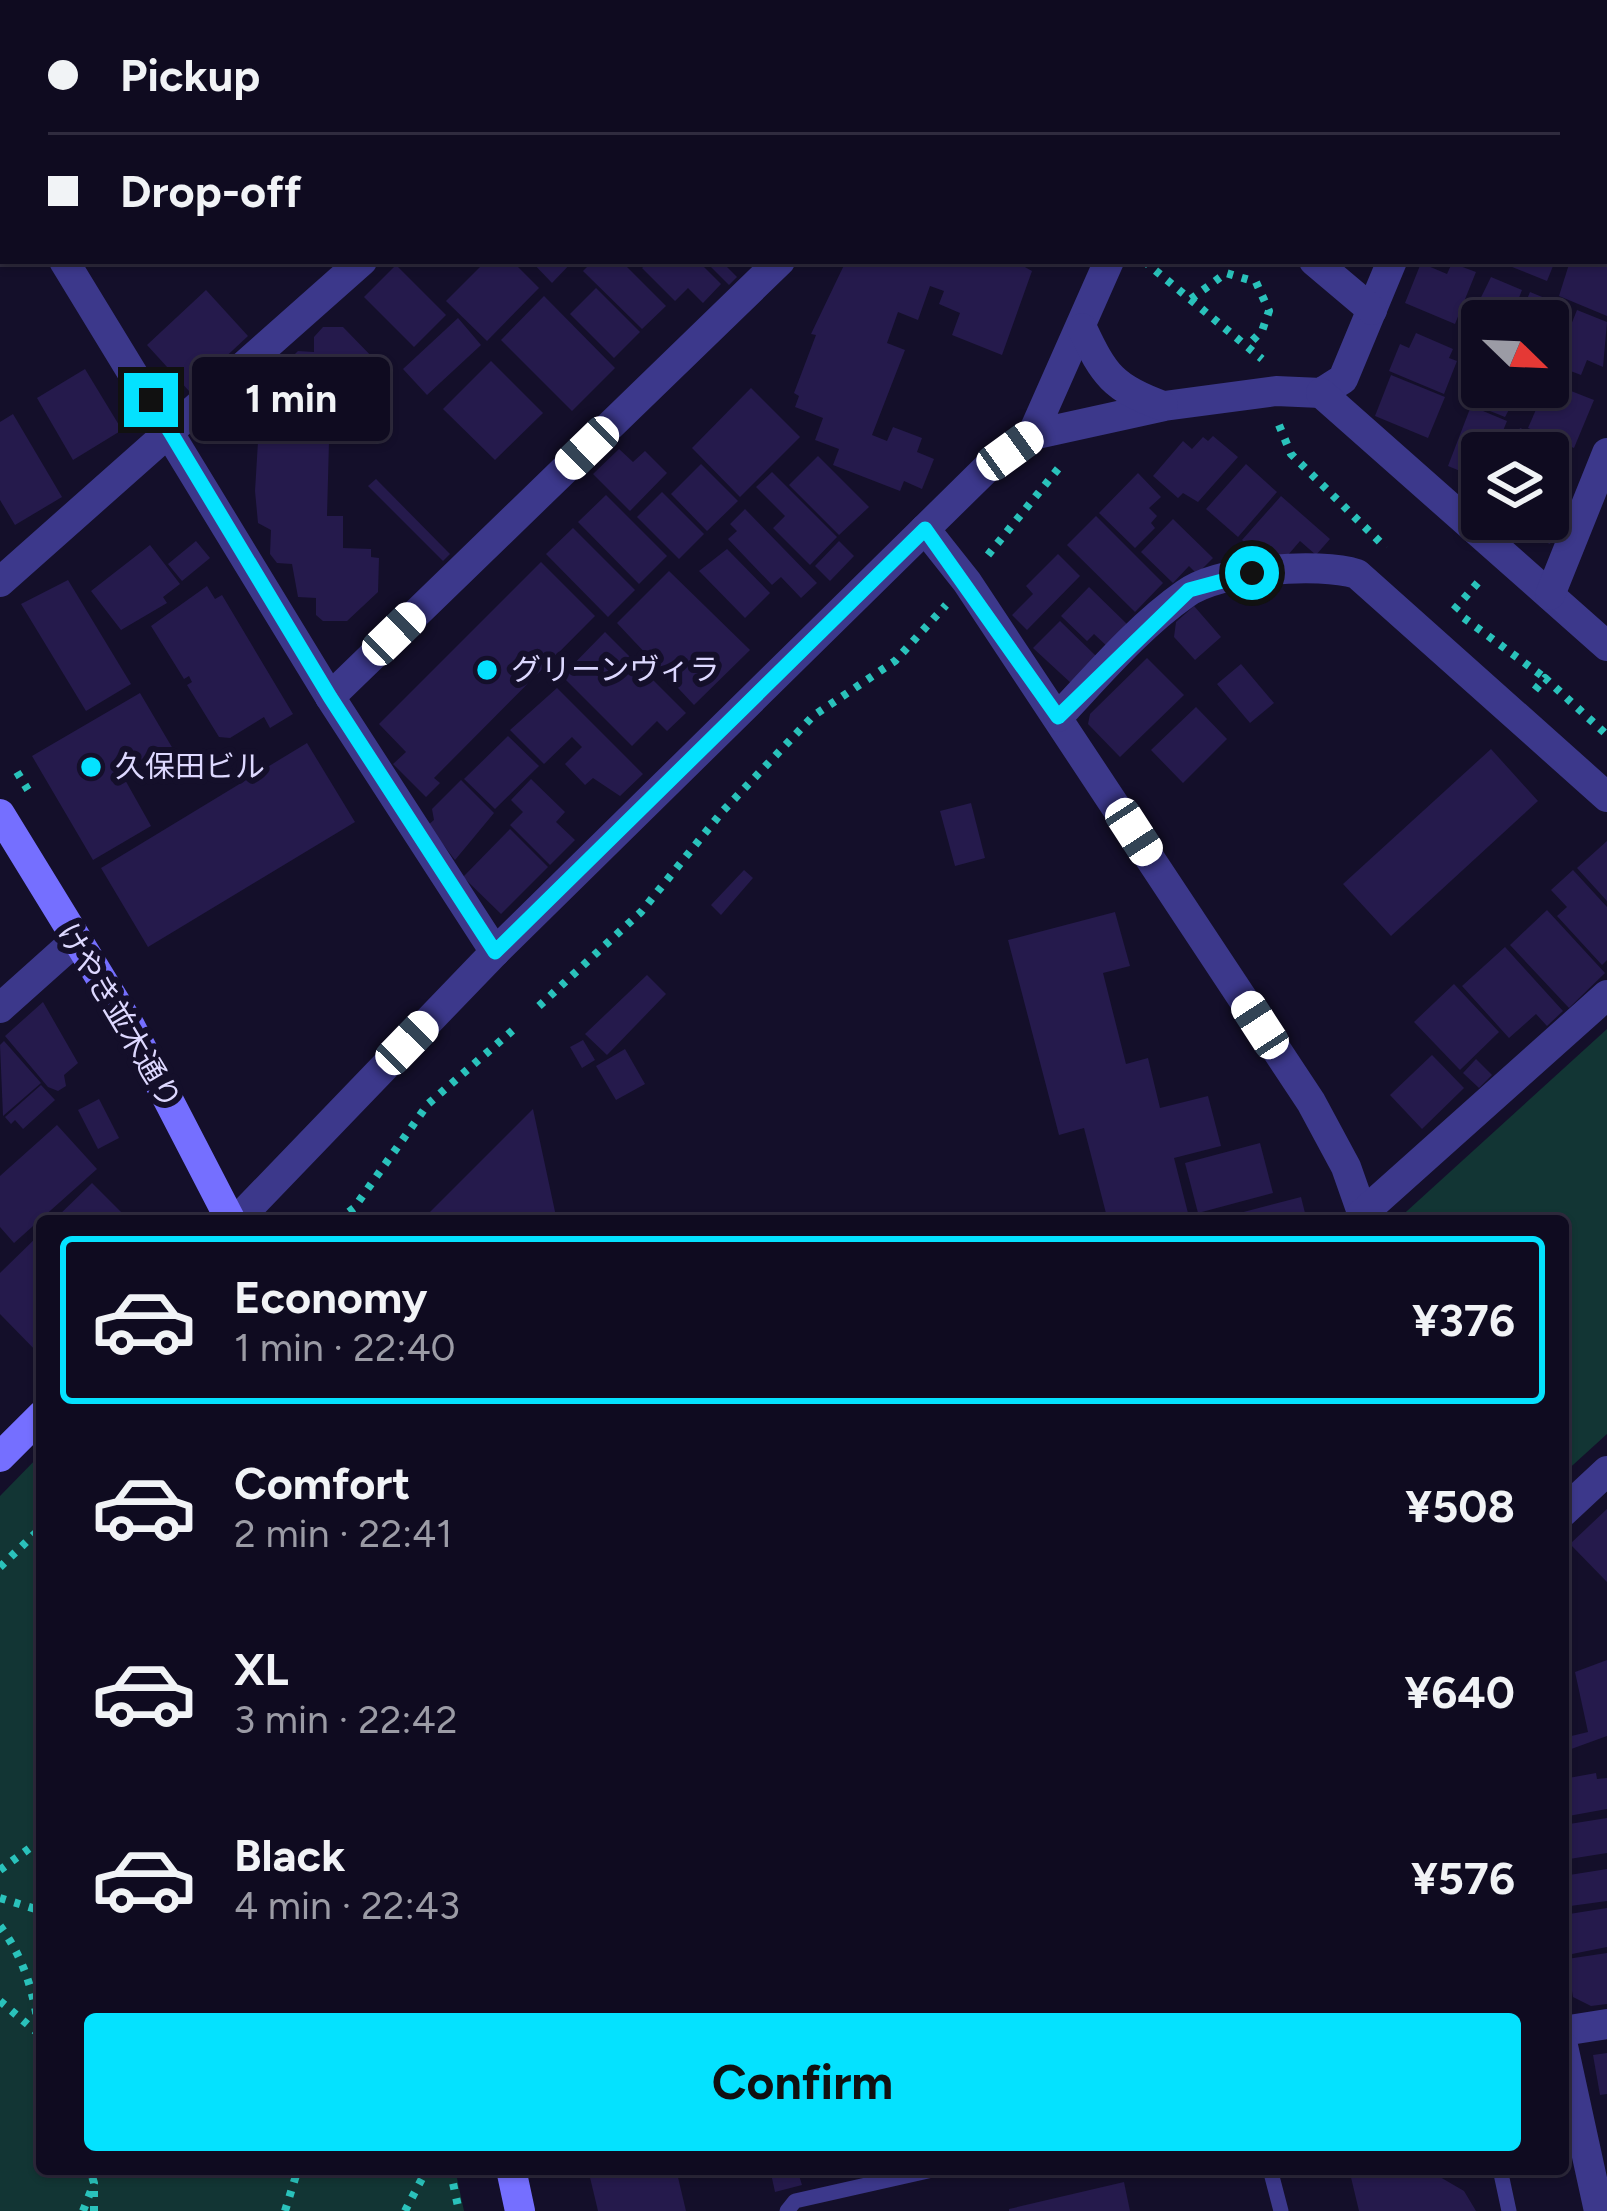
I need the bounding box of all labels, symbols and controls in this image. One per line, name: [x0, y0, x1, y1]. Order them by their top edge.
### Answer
text: Pickup: [120, 48, 260, 102]
text: Drop-off: [120, 164, 302, 218]
north arrow: [1461, 300, 1569, 408]
map controls: [1461, 300, 1569, 540]
callout: 1 min: [193, 358, 391, 442]
route end: [124, 373, 178, 427]
text: 1 min: [245, 375, 337, 422]
car: [549, 410, 625, 486]
car: [970, 415, 1050, 487]
button: layers: [1461, 432, 1569, 540]
route start: [1225, 546, 1279, 600]
car: [356, 596, 432, 672]
place label: グリーンヴィラ: [511, 651, 720, 688]
marker: グリーンヴィラ: [474, 657, 500, 683]
place label: 久保田ビル: [115, 748, 265, 785]
marker: 久保田ビル: [78, 754, 104, 780]
car: [1099, 792, 1169, 872]
street label: けやき並木通り: [49, 916, 189, 1115]
car: [1225, 985, 1295, 1065]
car: [369, 1005, 445, 1081]
icon: car: [90, 1266, 198, 1374]
text: Economy: [234, 1270, 427, 1324]
text: ¥376: [1412, 1293, 1515, 1347]
text: 1 min · 22:40: [234, 1324, 456, 1371]
icon: car: [90, 1452, 198, 1560]
text: Comfort: [234, 1456, 410, 1510]
text: ¥508: [1405, 1479, 1515, 1533]
text: 2 min · 22:41: [234, 1510, 452, 1557]
icon: car: [90, 1638, 198, 1746]
text: XL: [234, 1642, 289, 1696]
text: ¥640: [1404, 1665, 1515, 1719]
text: 3 min · 22:42: [234, 1696, 458, 1743]
icon: car: [90, 1824, 198, 1932]
text: Black: [234, 1828, 345, 1882]
text: ¥576: [1411, 1851, 1515, 1905]
text: 4 min · 22:43: [234, 1882, 460, 1929]
button: Confirm: [84, 2013, 1521, 2151]

